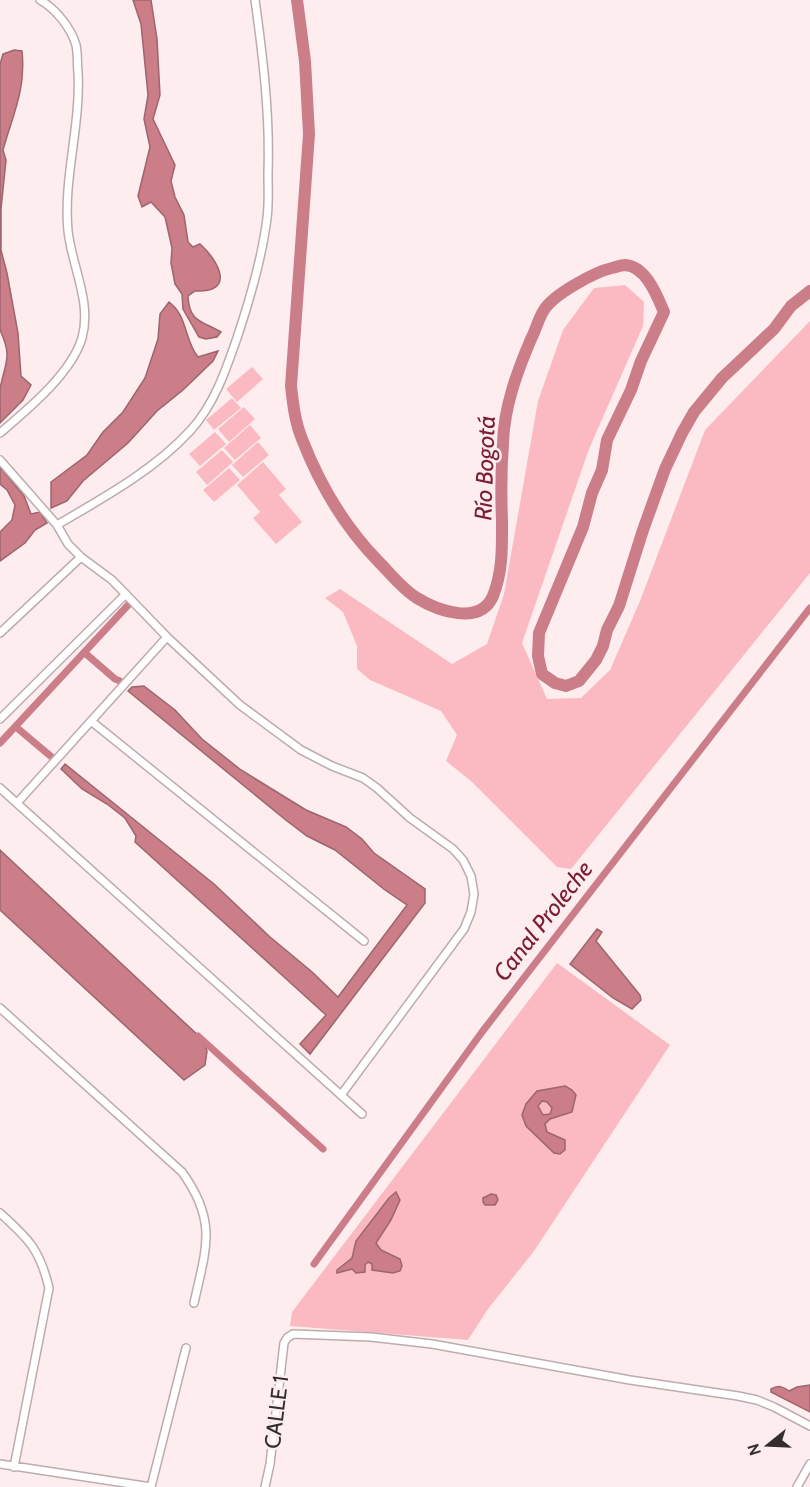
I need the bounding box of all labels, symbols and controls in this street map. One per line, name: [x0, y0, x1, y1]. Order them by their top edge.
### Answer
water label: Río Bogotá: [468, 415, 501, 521]
water label: Canal Proleche: [487, 855, 598, 986]
street label: CALLE 1: [259, 1374, 294, 1450]
north arrow: [738, 1415, 798, 1475]
text: N: [743, 1441, 765, 1458]

